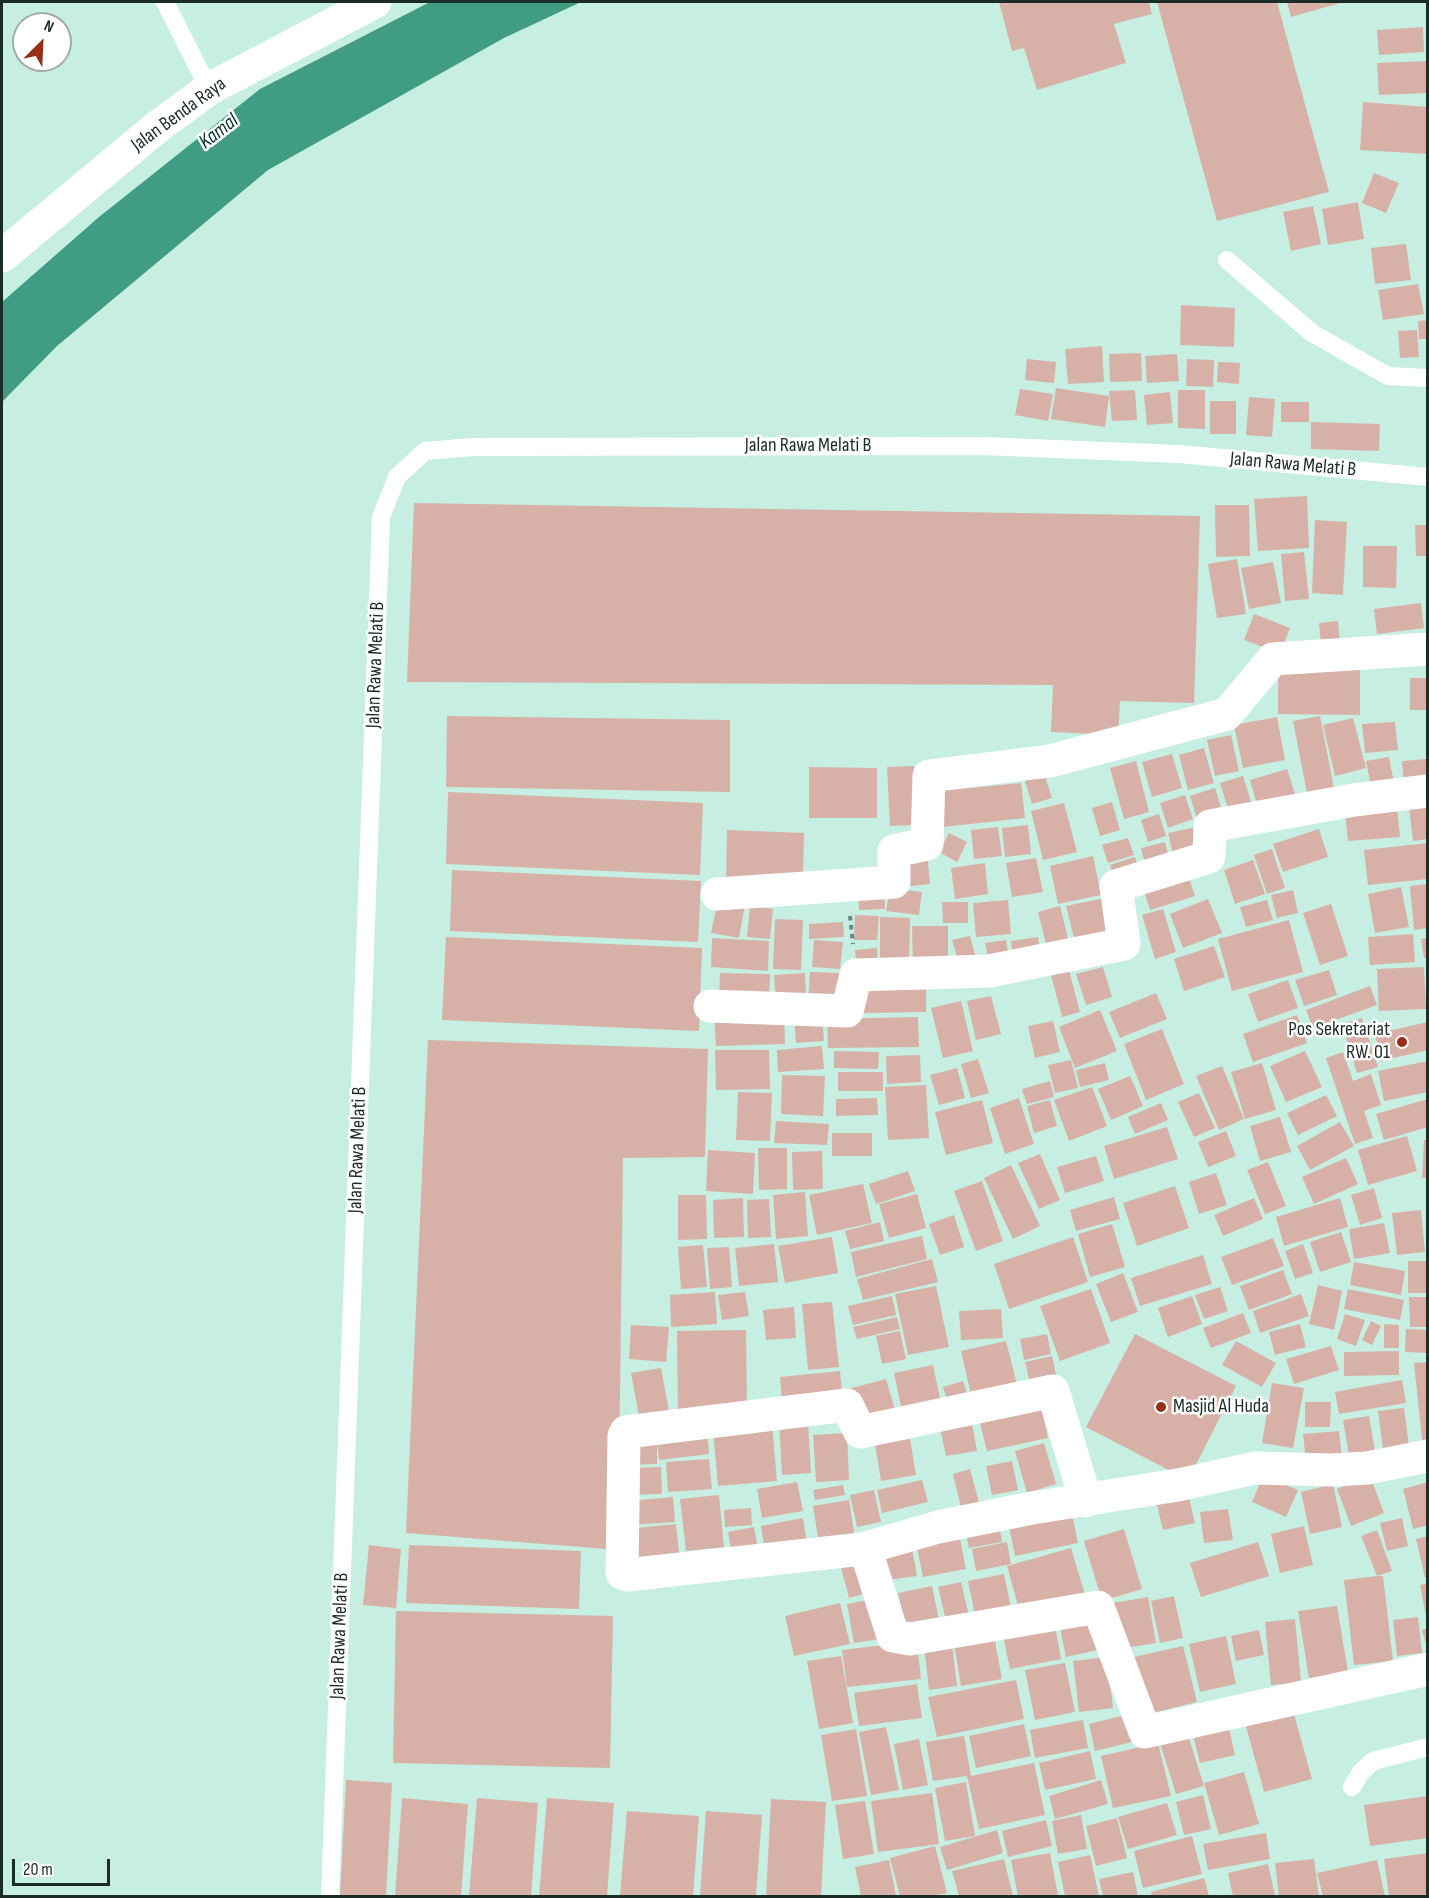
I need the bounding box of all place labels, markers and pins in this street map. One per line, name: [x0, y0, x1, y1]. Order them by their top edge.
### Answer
place label: Pos Sekretariat RW. 01: [1288, 1018, 1390, 1065]
marker: Pos Sekretariat RW. 01: [1395, 1035, 1409, 1049]
place label: Masjid Al Huda: [1173, 1395, 1269, 1419]
marker: Masjid Al Huda: [1154, 1400, 1168, 1414]

